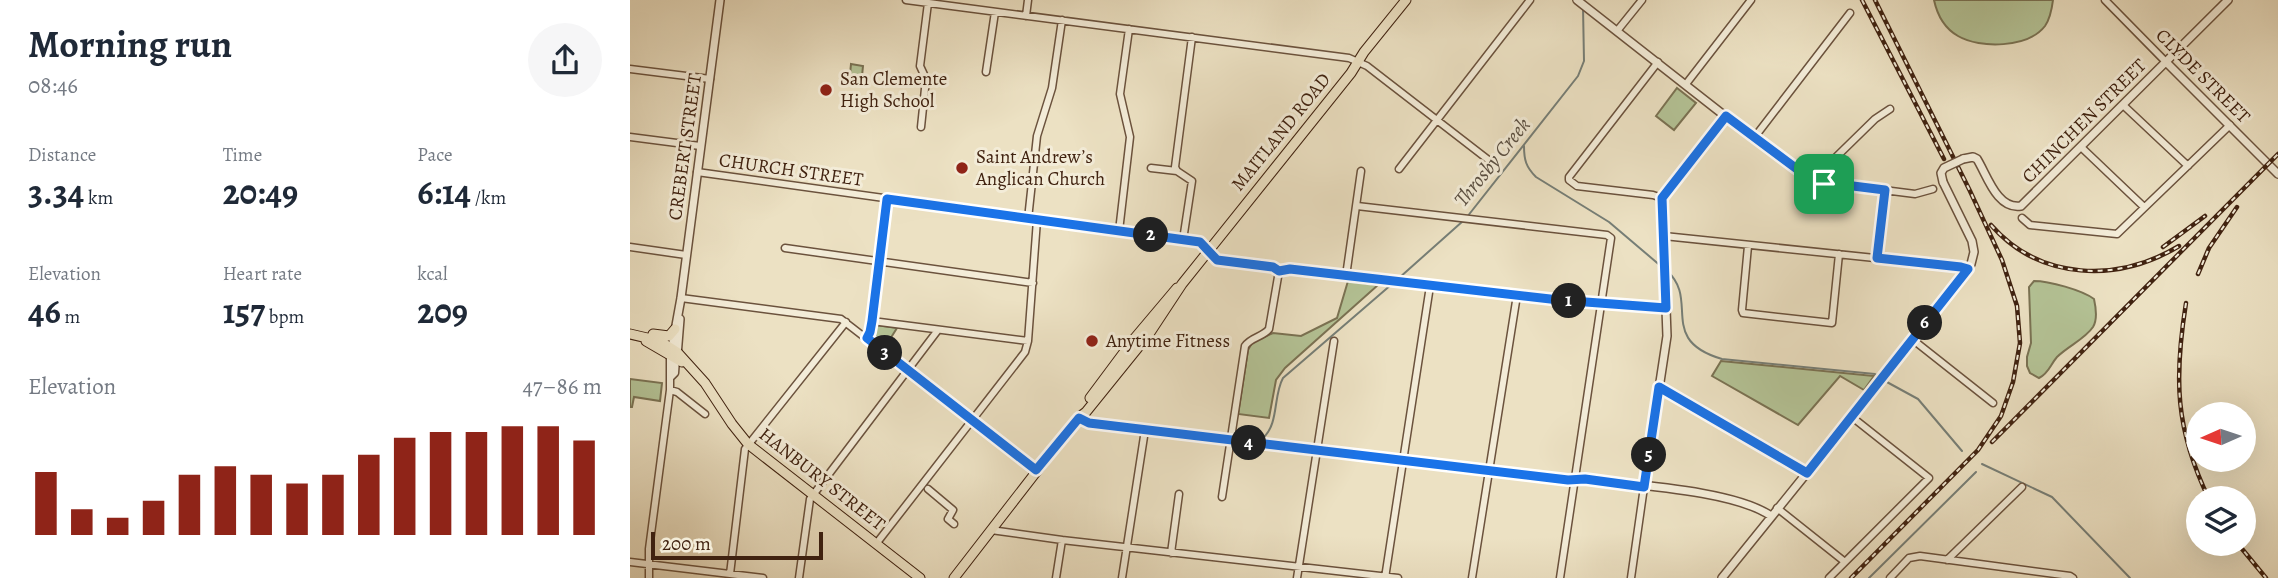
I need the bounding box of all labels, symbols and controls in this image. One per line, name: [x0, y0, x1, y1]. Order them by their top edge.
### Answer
text: Morning run: [28, 18, 232, 70]
button: share: [528, 23, 602, 97]
street label: CLYDE STREET: [2150, 23, 2257, 130]
street label: CHINCHEN STREET: [2016, 53, 2152, 189]
place label: San Clemente High School: [840, 66, 947, 114]
street label: MAITLAND ROAD: [1225, 68, 1337, 196]
text: 08:46: [28, 70, 78, 101]
street label: CREBERT STREET: [662, 71, 708, 222]
marker: San Clemente High School: [818, 82, 834, 98]
water label: Throsby Creek: [1447, 112, 1537, 212]
text: Distance: [28, 142, 96, 168]
text: Time: [223, 142, 262, 168]
text: Pace: [417, 142, 453, 168]
place label: Saint Andrew’s Anglican Church: [975, 144, 1105, 192]
street label: CHURCH STREET: [717, 147, 865, 193]
pin: [1794, 154, 1854, 214]
marker: Saint Andrew’s Anglican Church: [954, 160, 970, 176]
icon: arrive: [1805, 165, 1843, 203]
text: 3.34: [28, 168, 84, 216]
text: 20:49: [223, 168, 298, 216]
text: 6:14: [417, 168, 471, 216]
text: km: [84, 185, 113, 211]
text: /km: [471, 185, 506, 211]
pin: 2: [1134, 218, 1168, 252]
text: 2: [1146, 221, 1155, 247]
text: Elevation: [28, 261, 101, 287]
text: Heart rate: [223, 261, 302, 287]
text: kcal: [417, 261, 448, 287]
pin: 1: [1552, 284, 1586, 318]
text: 46: [28, 287, 61, 335]
text: 157: [223, 287, 265, 335]
text: 209: [417, 287, 468, 335]
text: 1: [1565, 287, 1572, 313]
text: m: [61, 304, 80, 330]
text: bpm: [265, 304, 304, 330]
pin: 6: [1908, 306, 1942, 340]
text: 6: [1920, 309, 1929, 335]
place label: Anytime Fitness: [1105, 328, 1230, 354]
marker: Anytime Fitness: [1084, 333, 1100, 349]
pin: 3: [868, 336, 902, 370]
text: 3: [880, 339, 889, 365]
text: Elevation: [28, 371, 116, 402]
text: 47–86 m: [522, 371, 602, 402]
north arrow: [2186, 402, 2256, 472]
map controls: [2186, 402, 2256, 556]
street label: HANBURY STREET: [753, 421, 891, 537]
pin: 4: [1232, 426, 1266, 460]
text: 4: [1244, 429, 1253, 455]
pin: 5: [1632, 438, 1666, 472]
text: 5: [1644, 441, 1653, 467]
button: layers: [2186, 486, 2256, 556]
scale bar: [651, 529, 822, 561]
text: 200 m: [662, 531, 711, 557]

